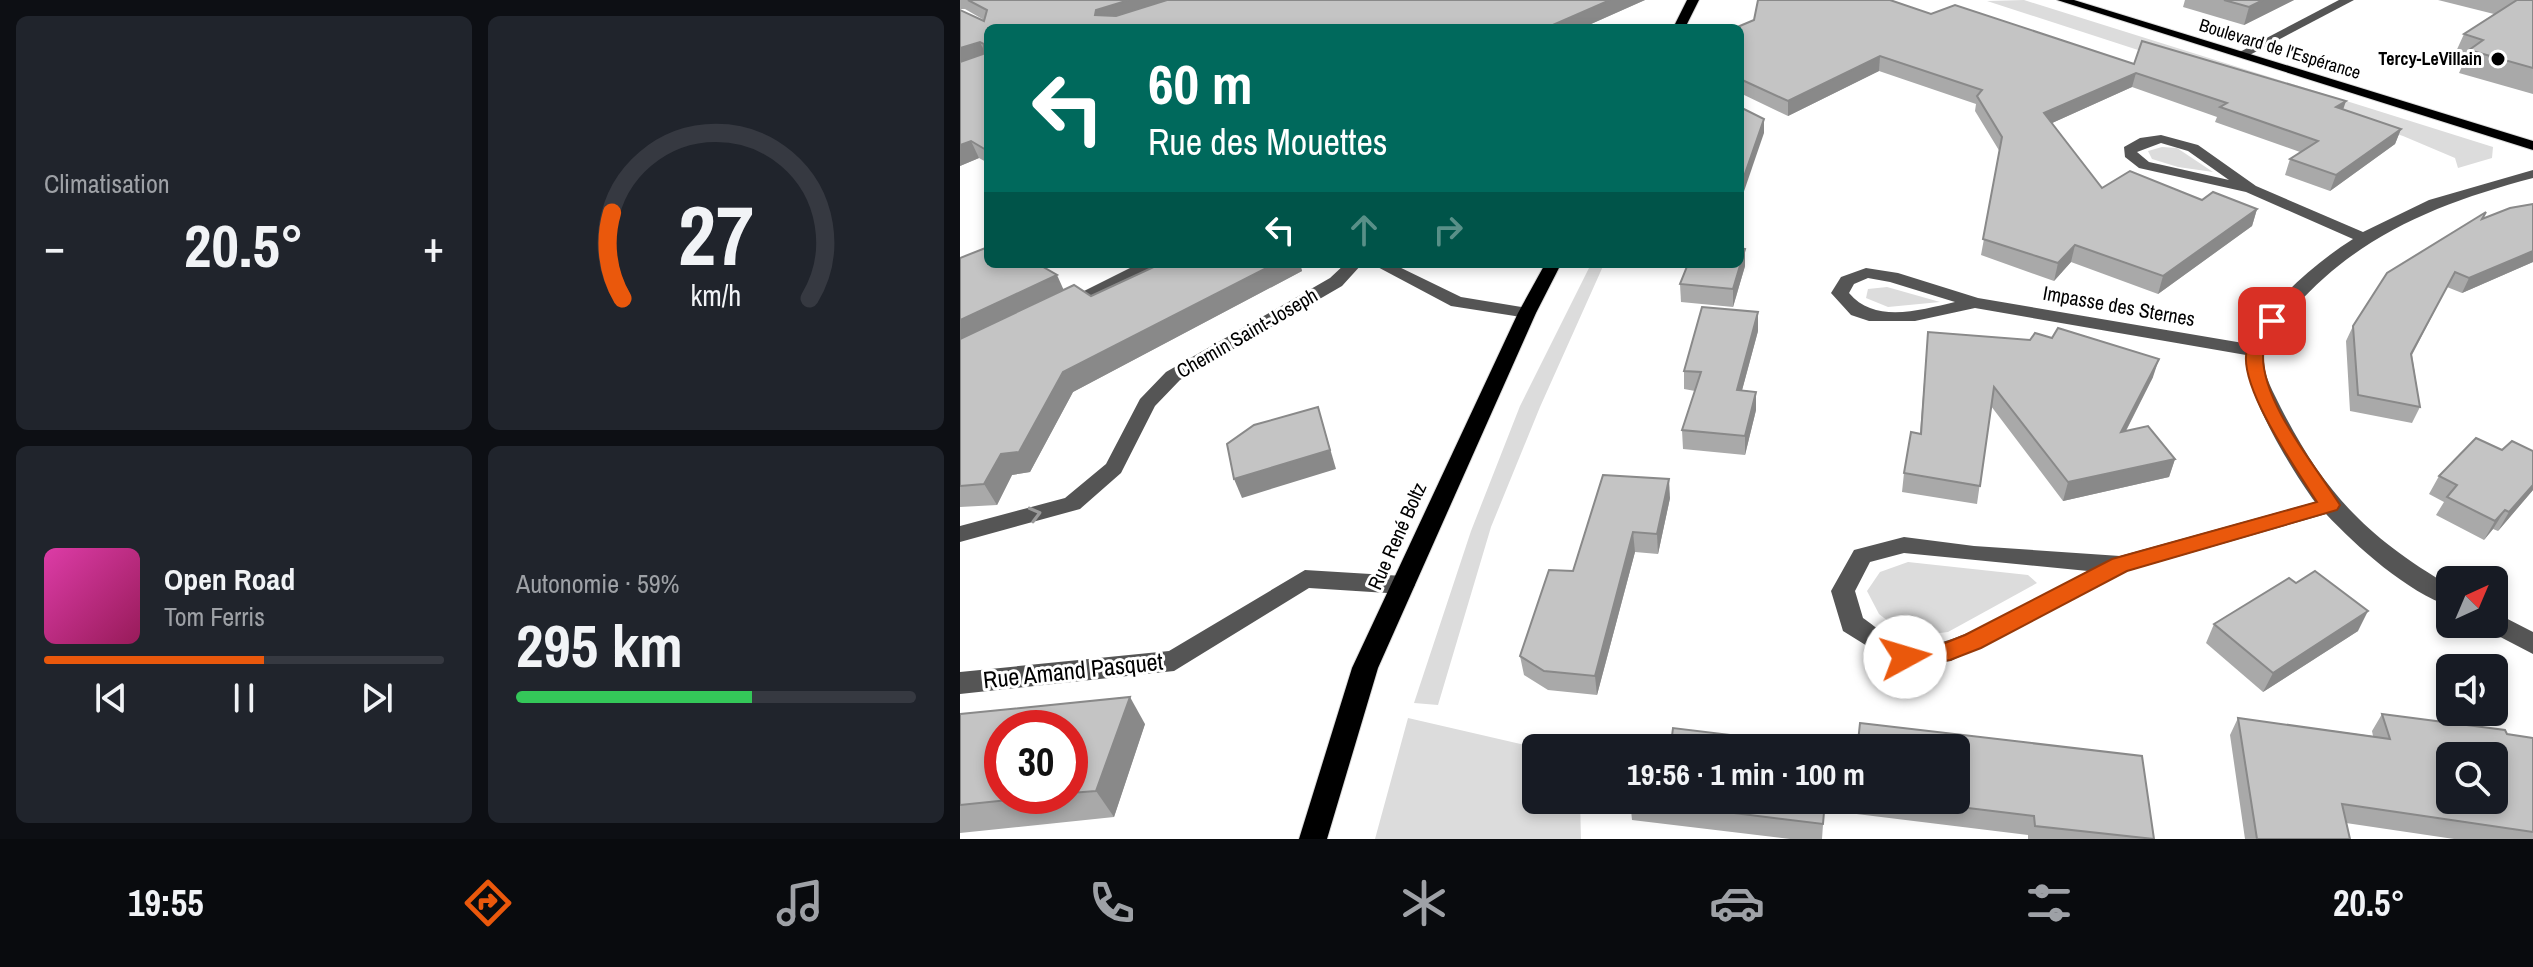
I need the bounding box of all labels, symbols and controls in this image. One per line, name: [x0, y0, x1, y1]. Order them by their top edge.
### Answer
street label: Boulevard de l'Espérance: [2196, 12, 2364, 85]
text: 60 m: [1148, 46, 1253, 121]
place label: Tercy-LeVillain: [2378, 46, 2482, 71]
marker: Tercy-LeVillain: [2489, 50, 2507, 68]
icon: left: [1016, 56, 1120, 160]
text: Rue des Mouettes: [1148, 118, 1388, 166]
text: Climatisation: [44, 166, 170, 201]
text: 27: [678, 178, 754, 290]
text: 20.5°: [184, 205, 304, 286]
icon: left: [1258, 208, 1302, 252]
icon: ahead: [1342, 208, 1386, 252]
icon: right: [1426, 208, 1470, 252]
text: −: [44, 216, 65, 276]
text: +: [423, 216, 444, 276]
text: km/h: [691, 276, 741, 315]
street label: Impasse des Sternes: [2041, 279, 2197, 332]
street label: Chemin Saint-Joseph: [1171, 281, 1322, 384]
pin: [2238, 287, 2306, 355]
icon: arrive: [2250, 299, 2294, 343]
street label: Rue René Boltz: [1361, 478, 1432, 594]
one-way arrow: [1028, 506, 1042, 523]
text: Open Road: [164, 559, 295, 599]
text: Autonomie · 59%: [516, 566, 680, 601]
north arrow: [2436, 566, 2508, 638]
map controls: [2436, 566, 2508, 814]
text: Tom Ferris: [164, 599, 265, 634]
text: 295 km: [516, 605, 683, 686]
position arrow: [1863, 615, 1947, 699]
street label: Rue Amand Pasquet: [981, 645, 1165, 695]
button: sound: [2436, 654, 2508, 726]
icon: previous: [89, 676, 133, 720]
icon: pause: [222, 676, 266, 720]
icon: next: [355, 676, 399, 720]
speed limit sign: 30: [984, 710, 1088, 814]
button: search: [2436, 742, 2508, 814]
text: 19:56 · 1 min · 100 m: [1627, 754, 1865, 794]
icon: directions: [460, 875, 516, 931]
icon: music: [772, 875, 828, 931]
icon: phone: [1084, 875, 1140, 931]
icon: climate: [1396, 875, 1452, 931]
icon: car: [1709, 875, 1765, 931]
icon: filters: [2021, 875, 2077, 931]
text: 19:55: [128, 879, 204, 927]
text: 20.5°: [2333, 879, 2405, 927]

